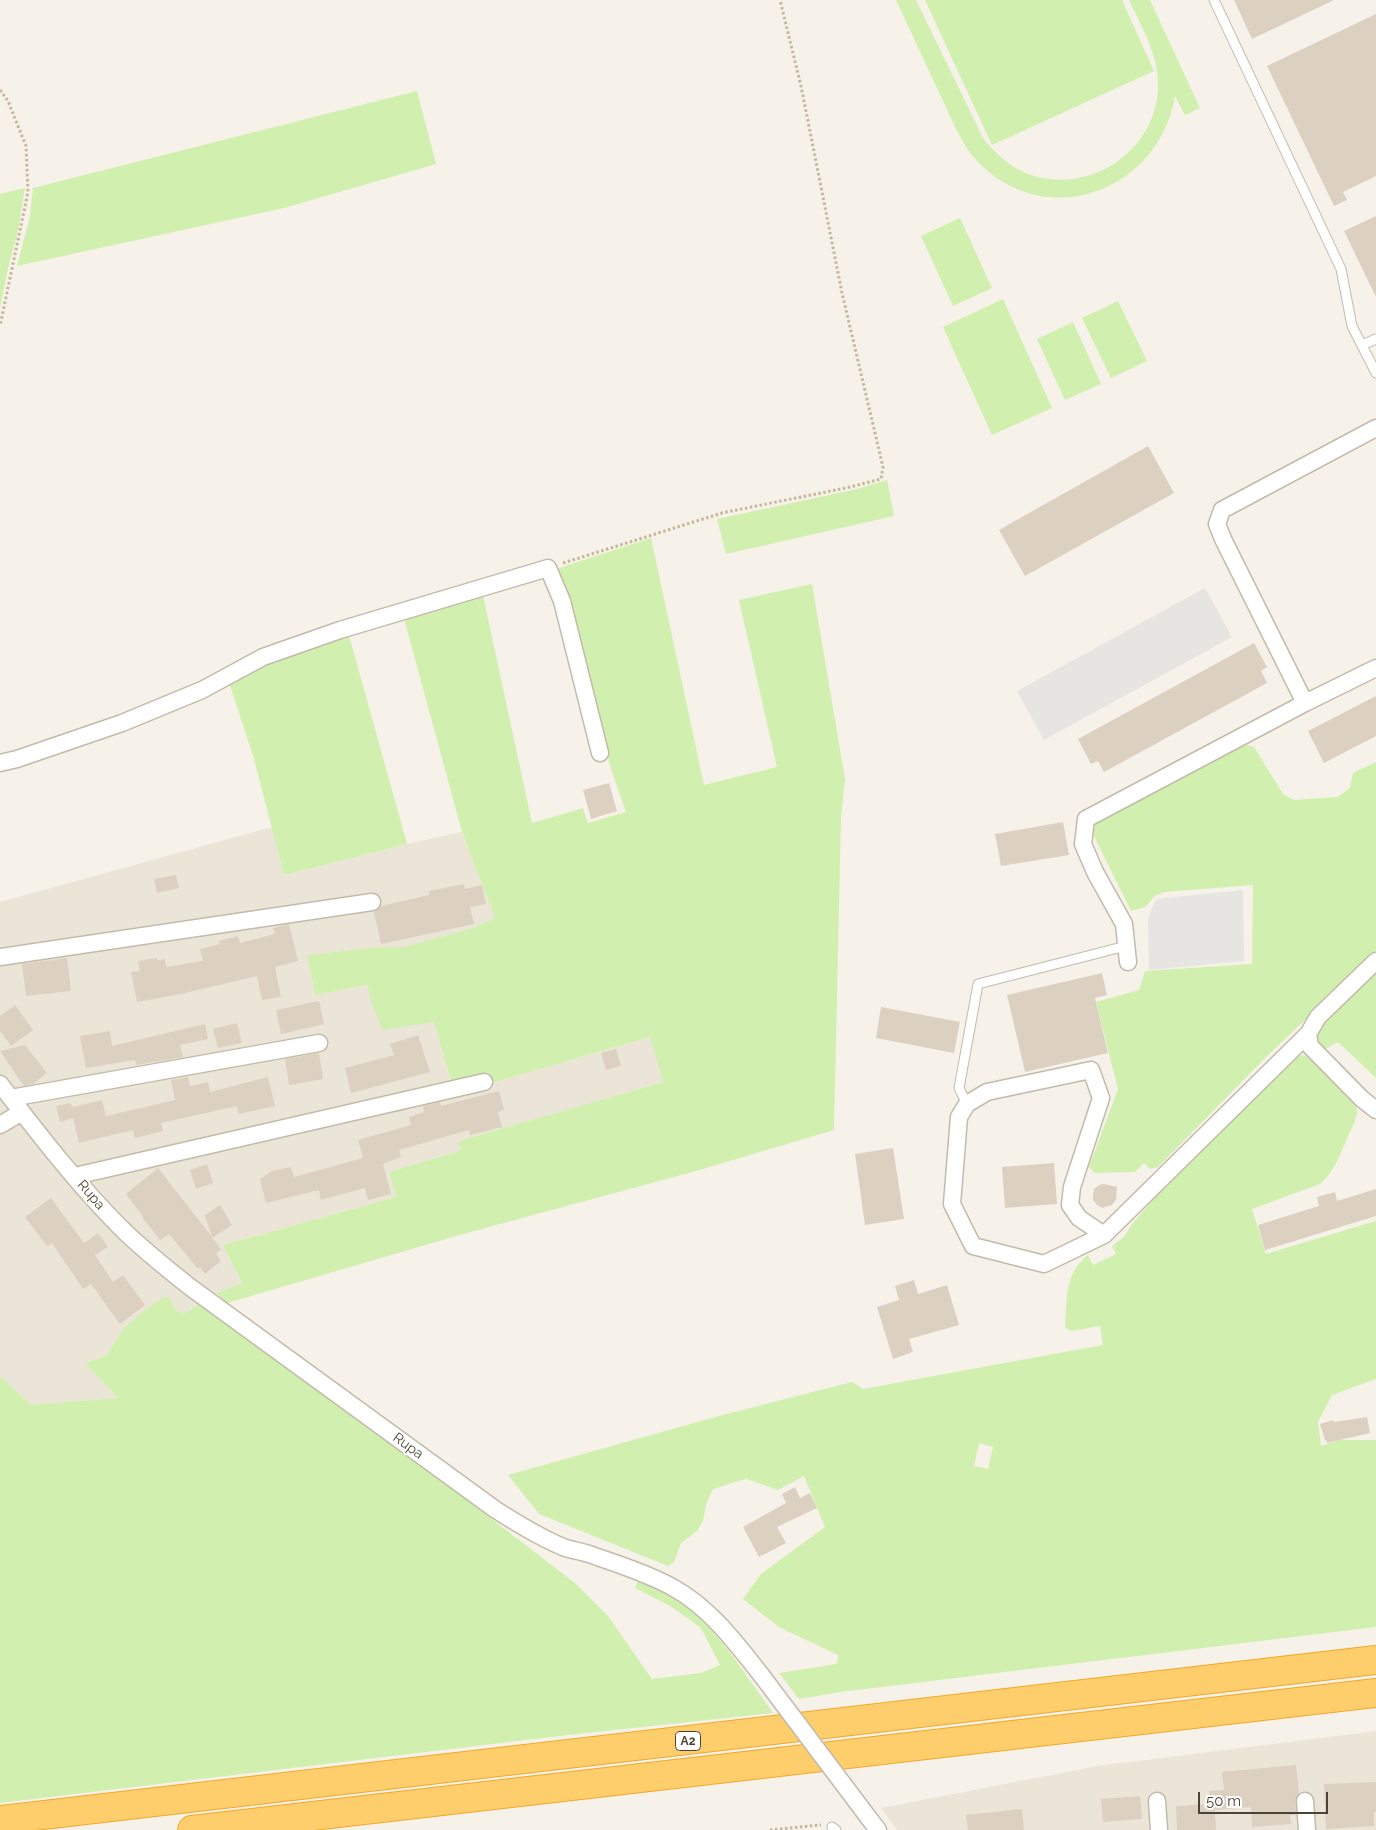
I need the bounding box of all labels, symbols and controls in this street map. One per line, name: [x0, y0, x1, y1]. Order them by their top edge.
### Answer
street label: Rupa: [74, 1177, 108, 1213]
street label: Rupa: [389, 1429, 427, 1463]
road number: A2: [676, 1732, 700, 1750]
scale bar: [1201, 1782, 1331, 1814]
text: 50 m: [1206, 1792, 1241, 1810]

